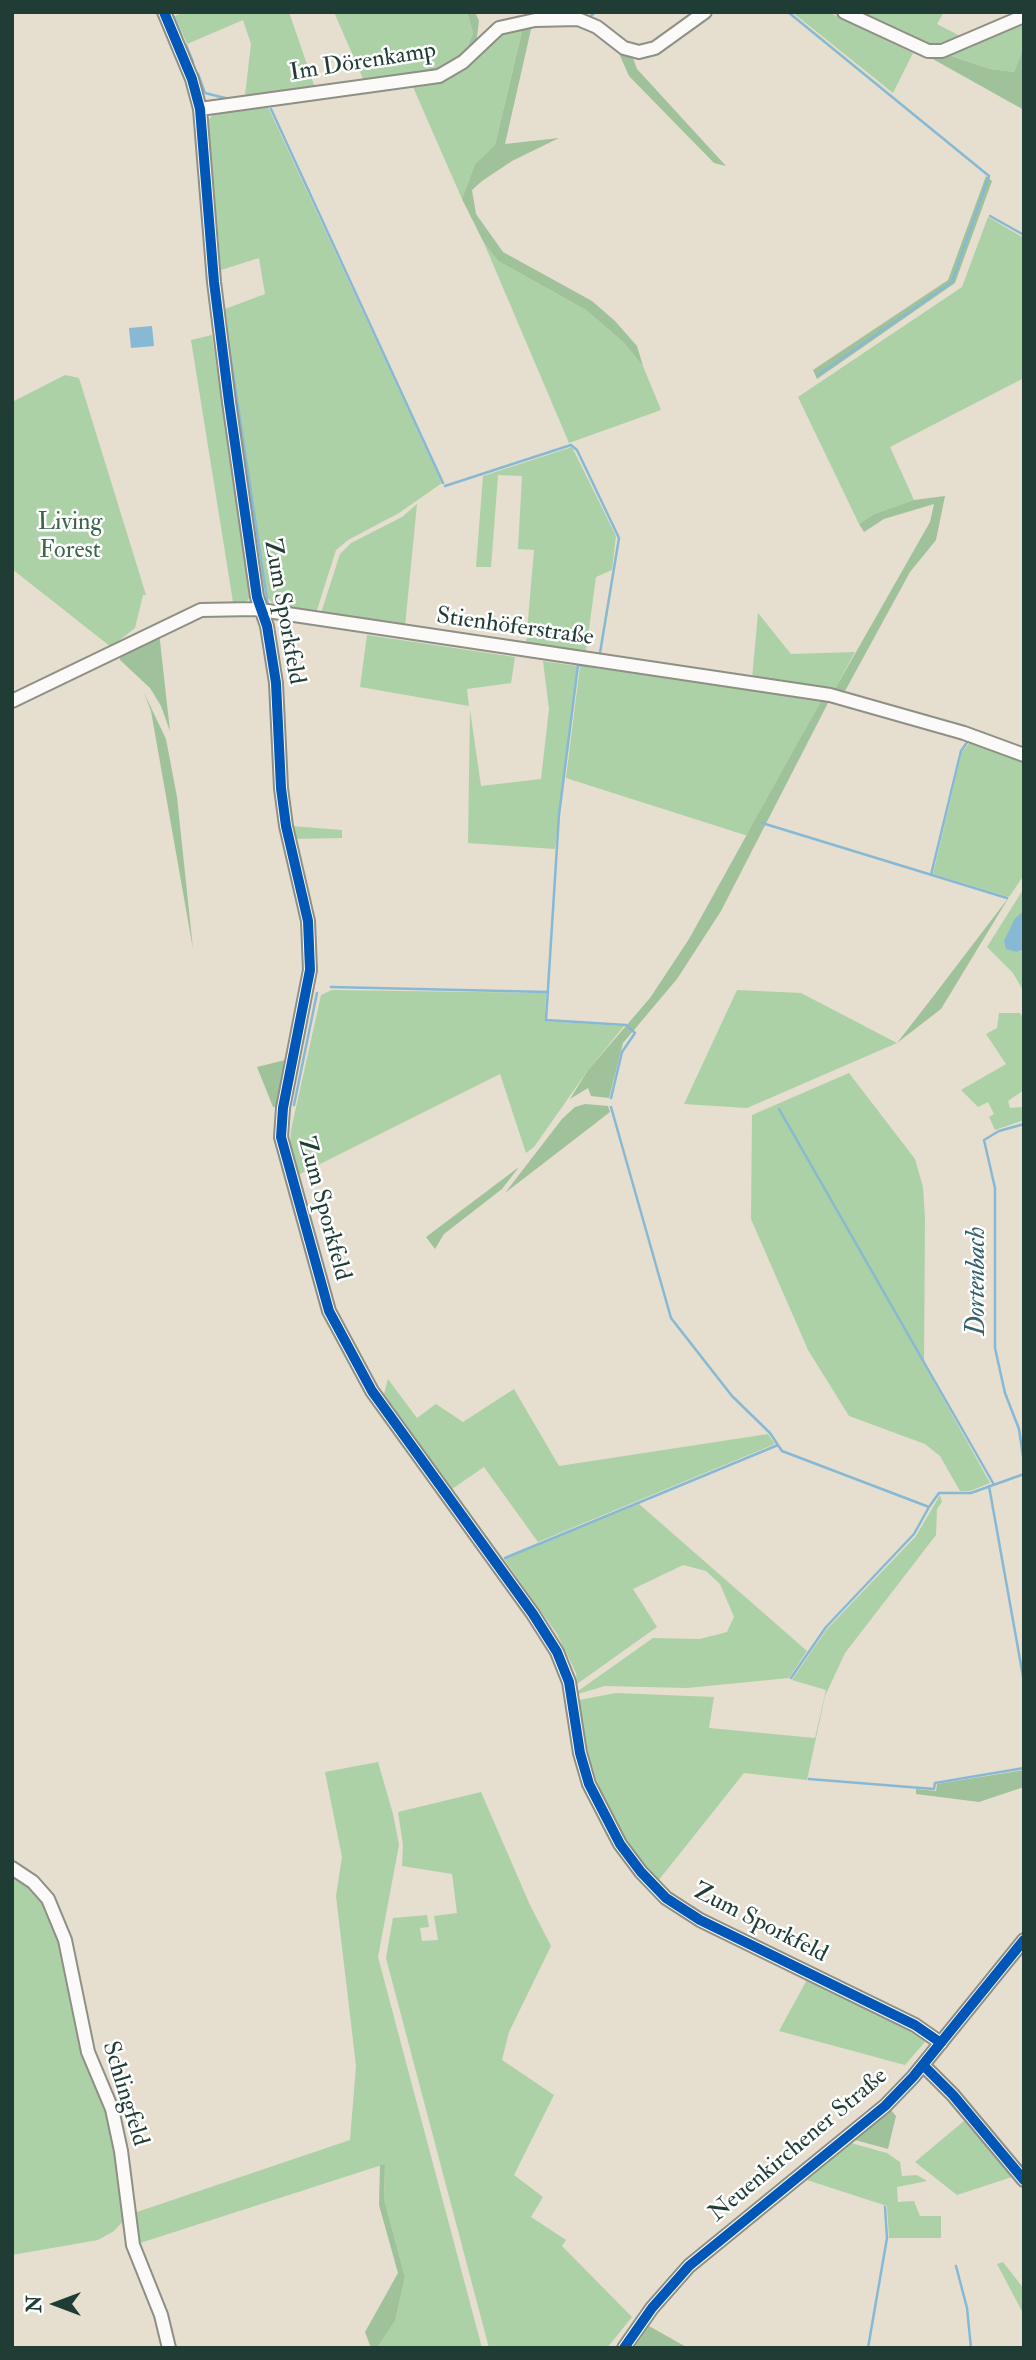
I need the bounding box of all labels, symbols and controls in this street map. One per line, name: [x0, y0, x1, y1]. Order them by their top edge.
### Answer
street label: Im Dörenkamp: [288, 37, 438, 89]
park label: Living Forest: [38, 510, 102, 566]
street label: Zum Sporkfeld: [256, 537, 310, 687]
street label: Stienhöferstraße: [435, 603, 595, 653]
street label: Zum Sporkfeld: [290, 1134, 356, 1284]
water label: Dortenbach: [962, 1227, 994, 1335]
street label: Zum Sporkfeld: [688, 1878, 832, 1970]
street label: Schlingfeld: [94, 2038, 154, 2150]
street label: Neuenkirchener Straße: [704, 2063, 894, 2229]
north arrow: [21, 2269, 91, 2339]
text: N: [23, 2296, 47, 2313]

